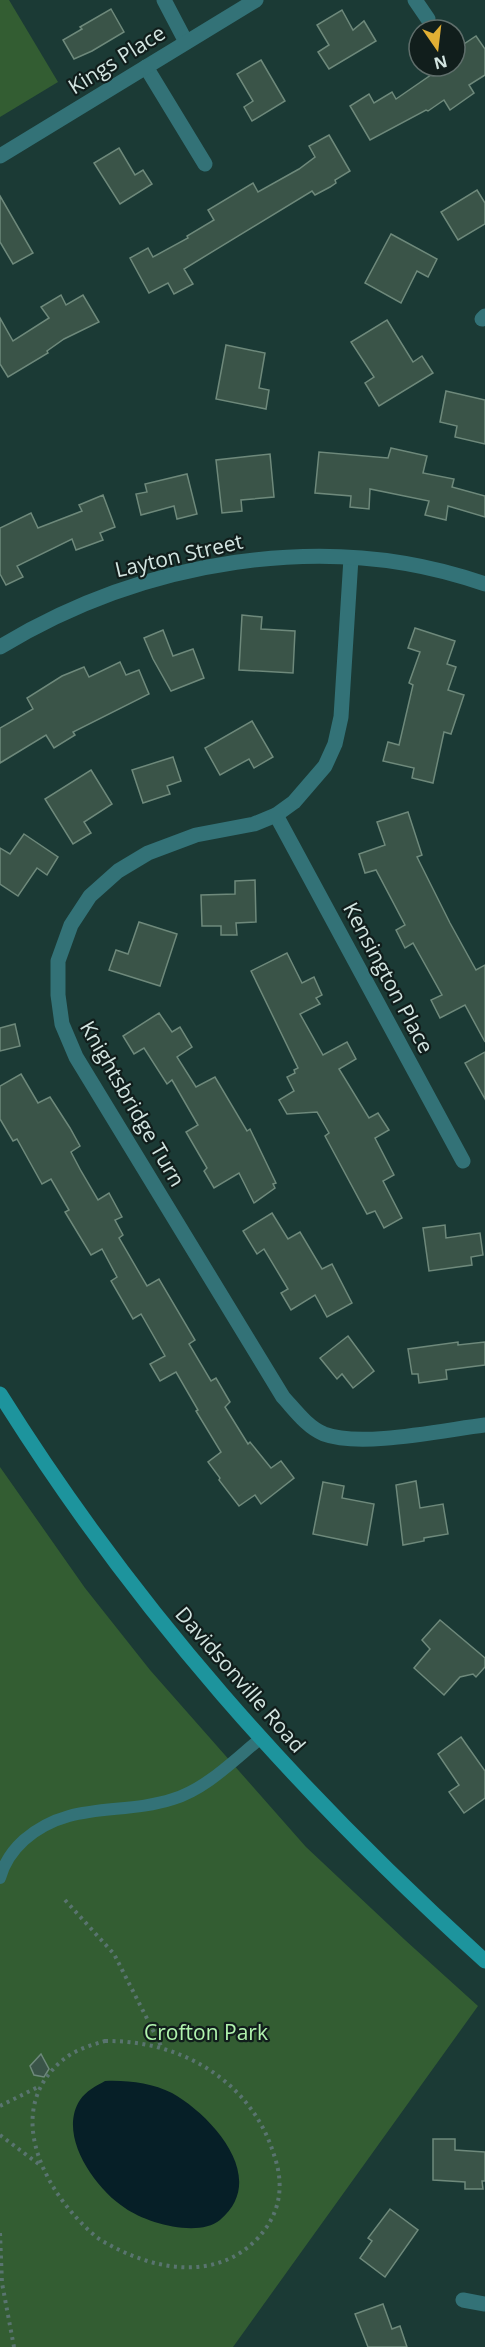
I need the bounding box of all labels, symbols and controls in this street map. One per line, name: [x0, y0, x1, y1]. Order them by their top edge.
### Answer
street label: Kings Place: [63, 18, 170, 100]
north arrow: [407, 18, 467, 78]
text: N: [432, 50, 450, 75]
street label: Layton Street: [112, 527, 245, 583]
street label: Kensington Place: [337, 897, 440, 1058]
street label: Knightsbridge Turn: [74, 1016, 192, 1191]
street label: Davidsonville Road: [170, 1600, 312, 1758]
park label: Crofton Park: [144, 2018, 268, 2046]

